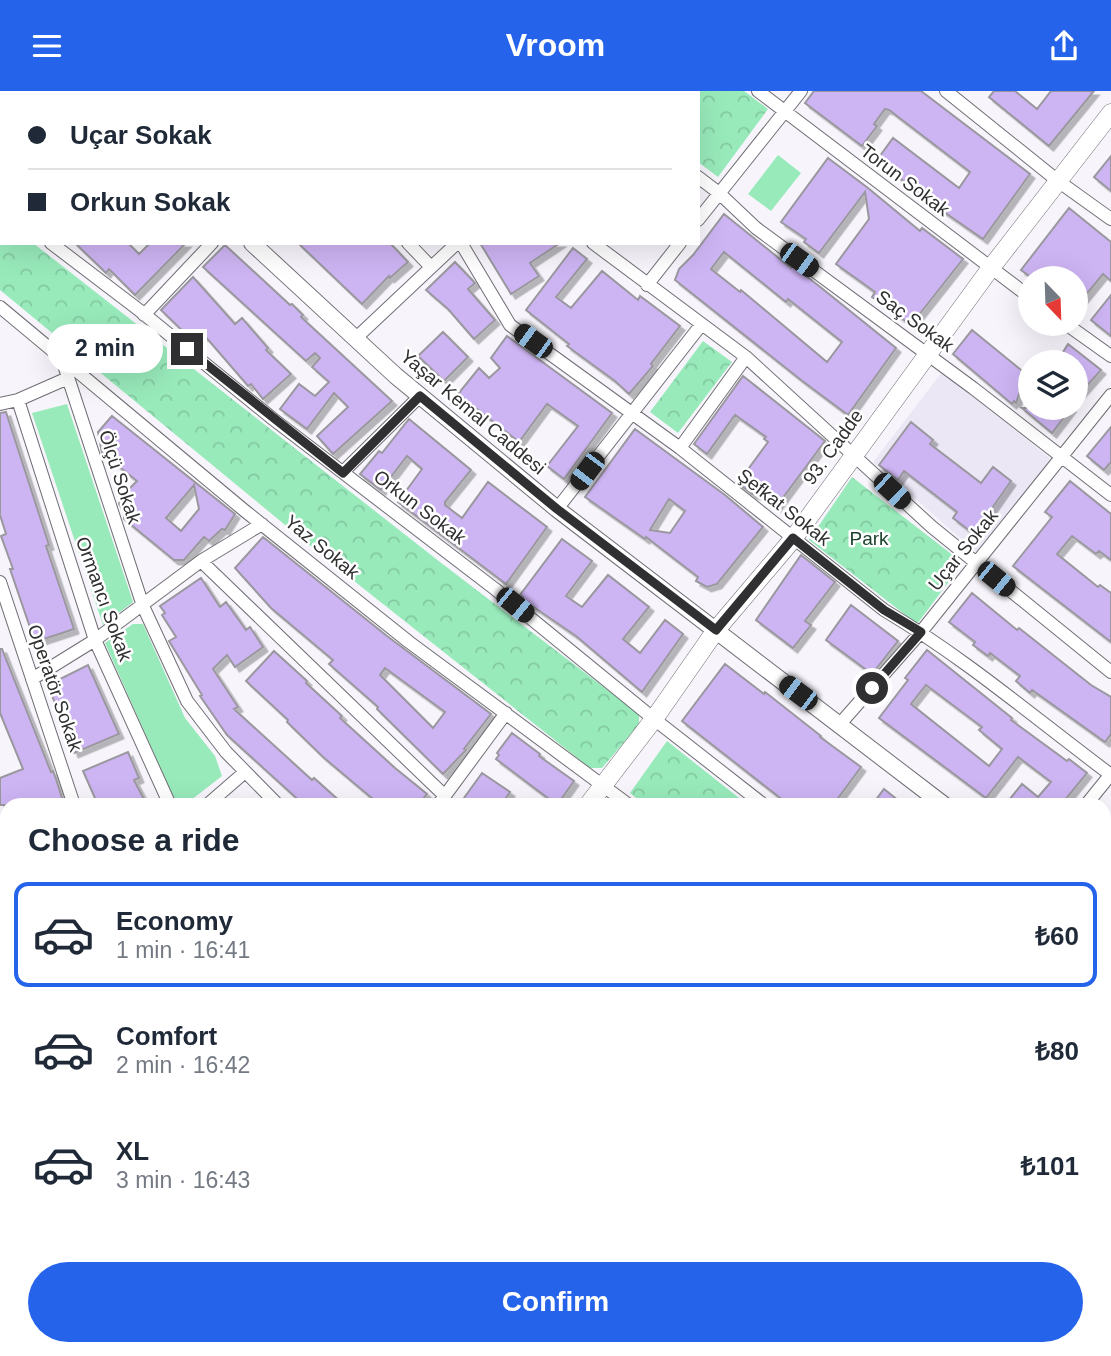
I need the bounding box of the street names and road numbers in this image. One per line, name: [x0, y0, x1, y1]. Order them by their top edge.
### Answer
street label: Torun Sokak: [857, 140, 954, 220]
street label: Saç Sokak: [872, 286, 958, 356]
street label: Yaşar Kemal Caddesi: [396, 345, 550, 479]
street label: 93. Cadde: [799, 405, 867, 489]
street label: Ölçü Sokak: [95, 428, 145, 527]
street label: Şefkat Sokak: [733, 464, 835, 550]
street label: Orkun Sokak: [370, 466, 471, 549]
street label: Uçar Sokak: [924, 505, 1002, 595]
street label: Yaz Sokak: [281, 511, 364, 584]
street label: Ormancı Sokak: [72, 534, 136, 665]
street label: Operatör Sokak: [23, 622, 87, 755]

